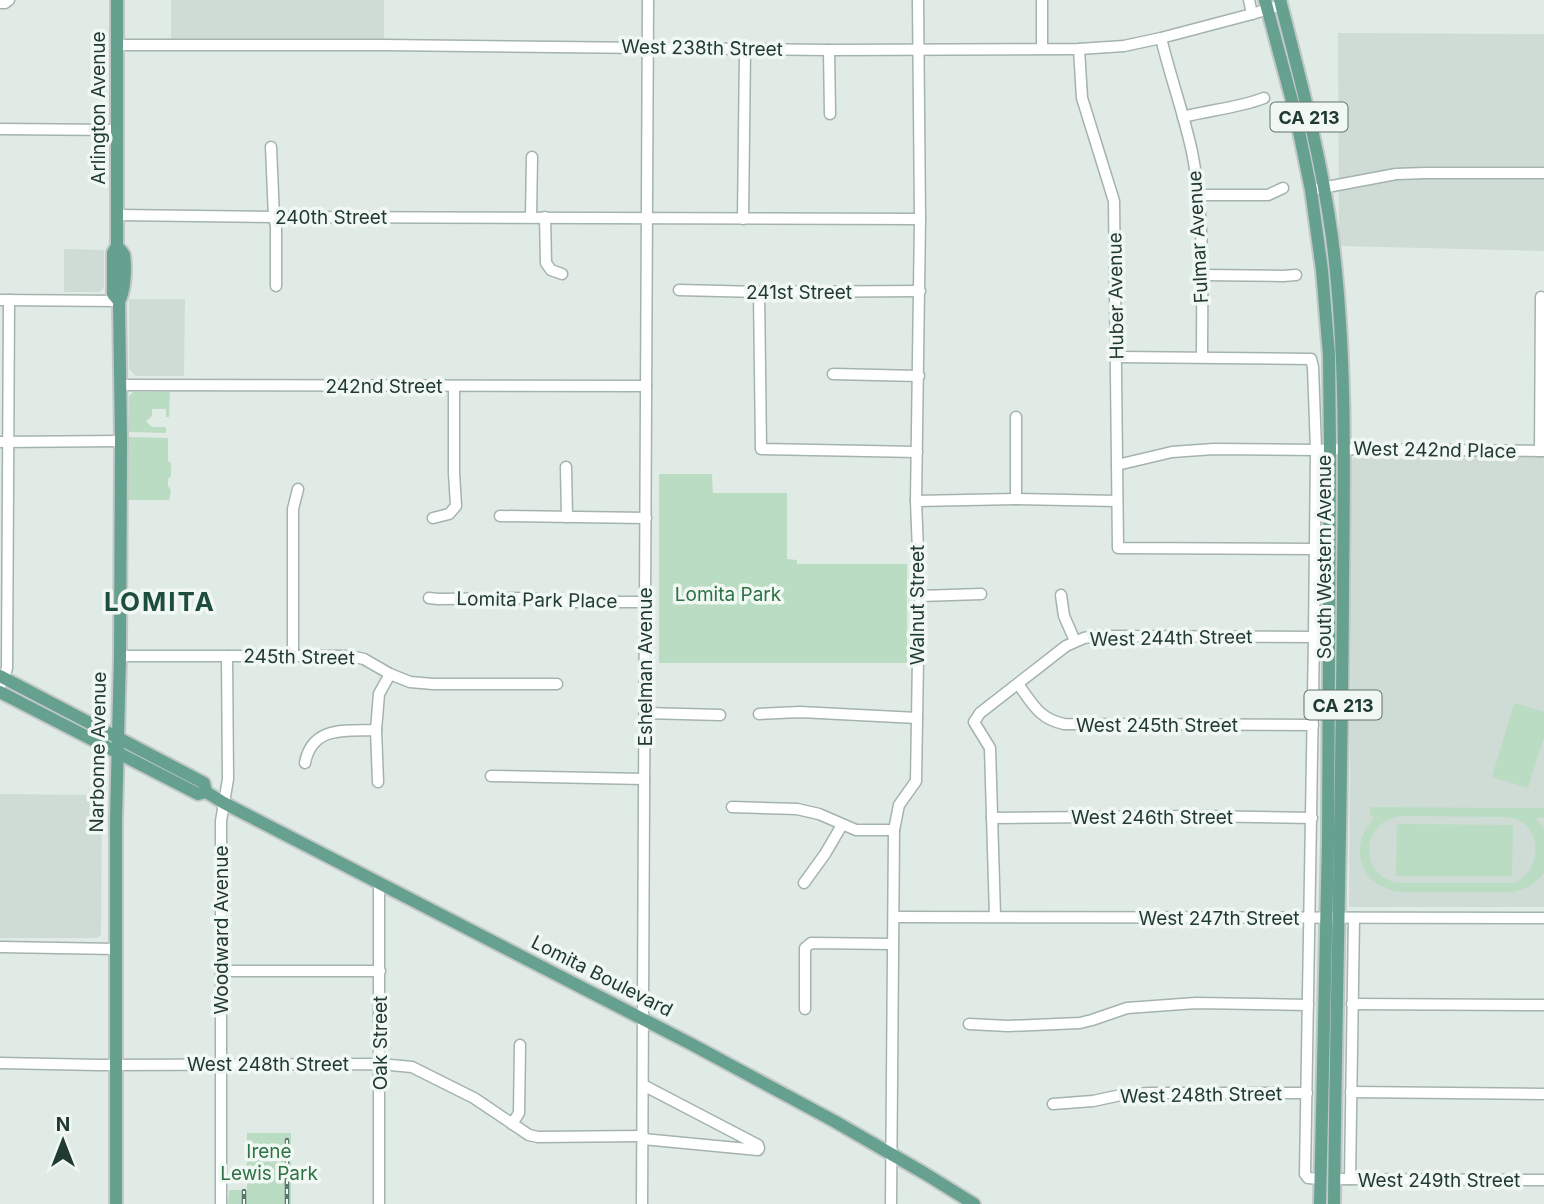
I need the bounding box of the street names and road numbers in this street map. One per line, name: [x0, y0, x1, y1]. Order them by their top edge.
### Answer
street label: Arlington Avenue: [87, 31, 110, 185]
street label: West 238th Street: [621, 35, 783, 61]
road number: CA 213: [1270, 103, 1348, 132]
street label: Fulmar Avenue: [1183, 170, 1213, 304]
street label: 240th Street: [275, 206, 387, 229]
street label: Huber Avenue: [1103, 232, 1129, 360]
street label: 241st Street: [746, 281, 852, 304]
street label: 242nd Street: [326, 375, 442, 398]
street label: West 242nd Place: [1353, 437, 1517, 463]
street label: South Western Avenue: [1313, 455, 1336, 659]
street label: Walnut Street: [906, 545, 929, 665]
street label: Lomita Park Place: [456, 587, 618, 613]
street label: Eshelman Avenue: [634, 588, 657, 747]
street label: West 244th Street: [1089, 625, 1253, 651]
street label: 245th Street: [243, 645, 355, 669]
street label: Narbonne Avenue: [85, 671, 111, 833]
road number: CA 213: [1304, 690, 1382, 720]
street label: West 245th Street: [1076, 714, 1238, 737]
street label: West 246th Street: [1071, 806, 1233, 829]
street label: Woodward Avenue: [210, 846, 233, 1014]
street label: West 247th Street: [1138, 907, 1300, 930]
street label: Lomita Boulevard: [527, 930, 677, 1022]
street label: Oak Street: [369, 996, 392, 1090]
street label: West 248th Street: [187, 1053, 349, 1076]
street label: West 248th Street: [1120, 1082, 1282, 1108]
street label: West 249th Street: [1358, 1169, 1520, 1192]

